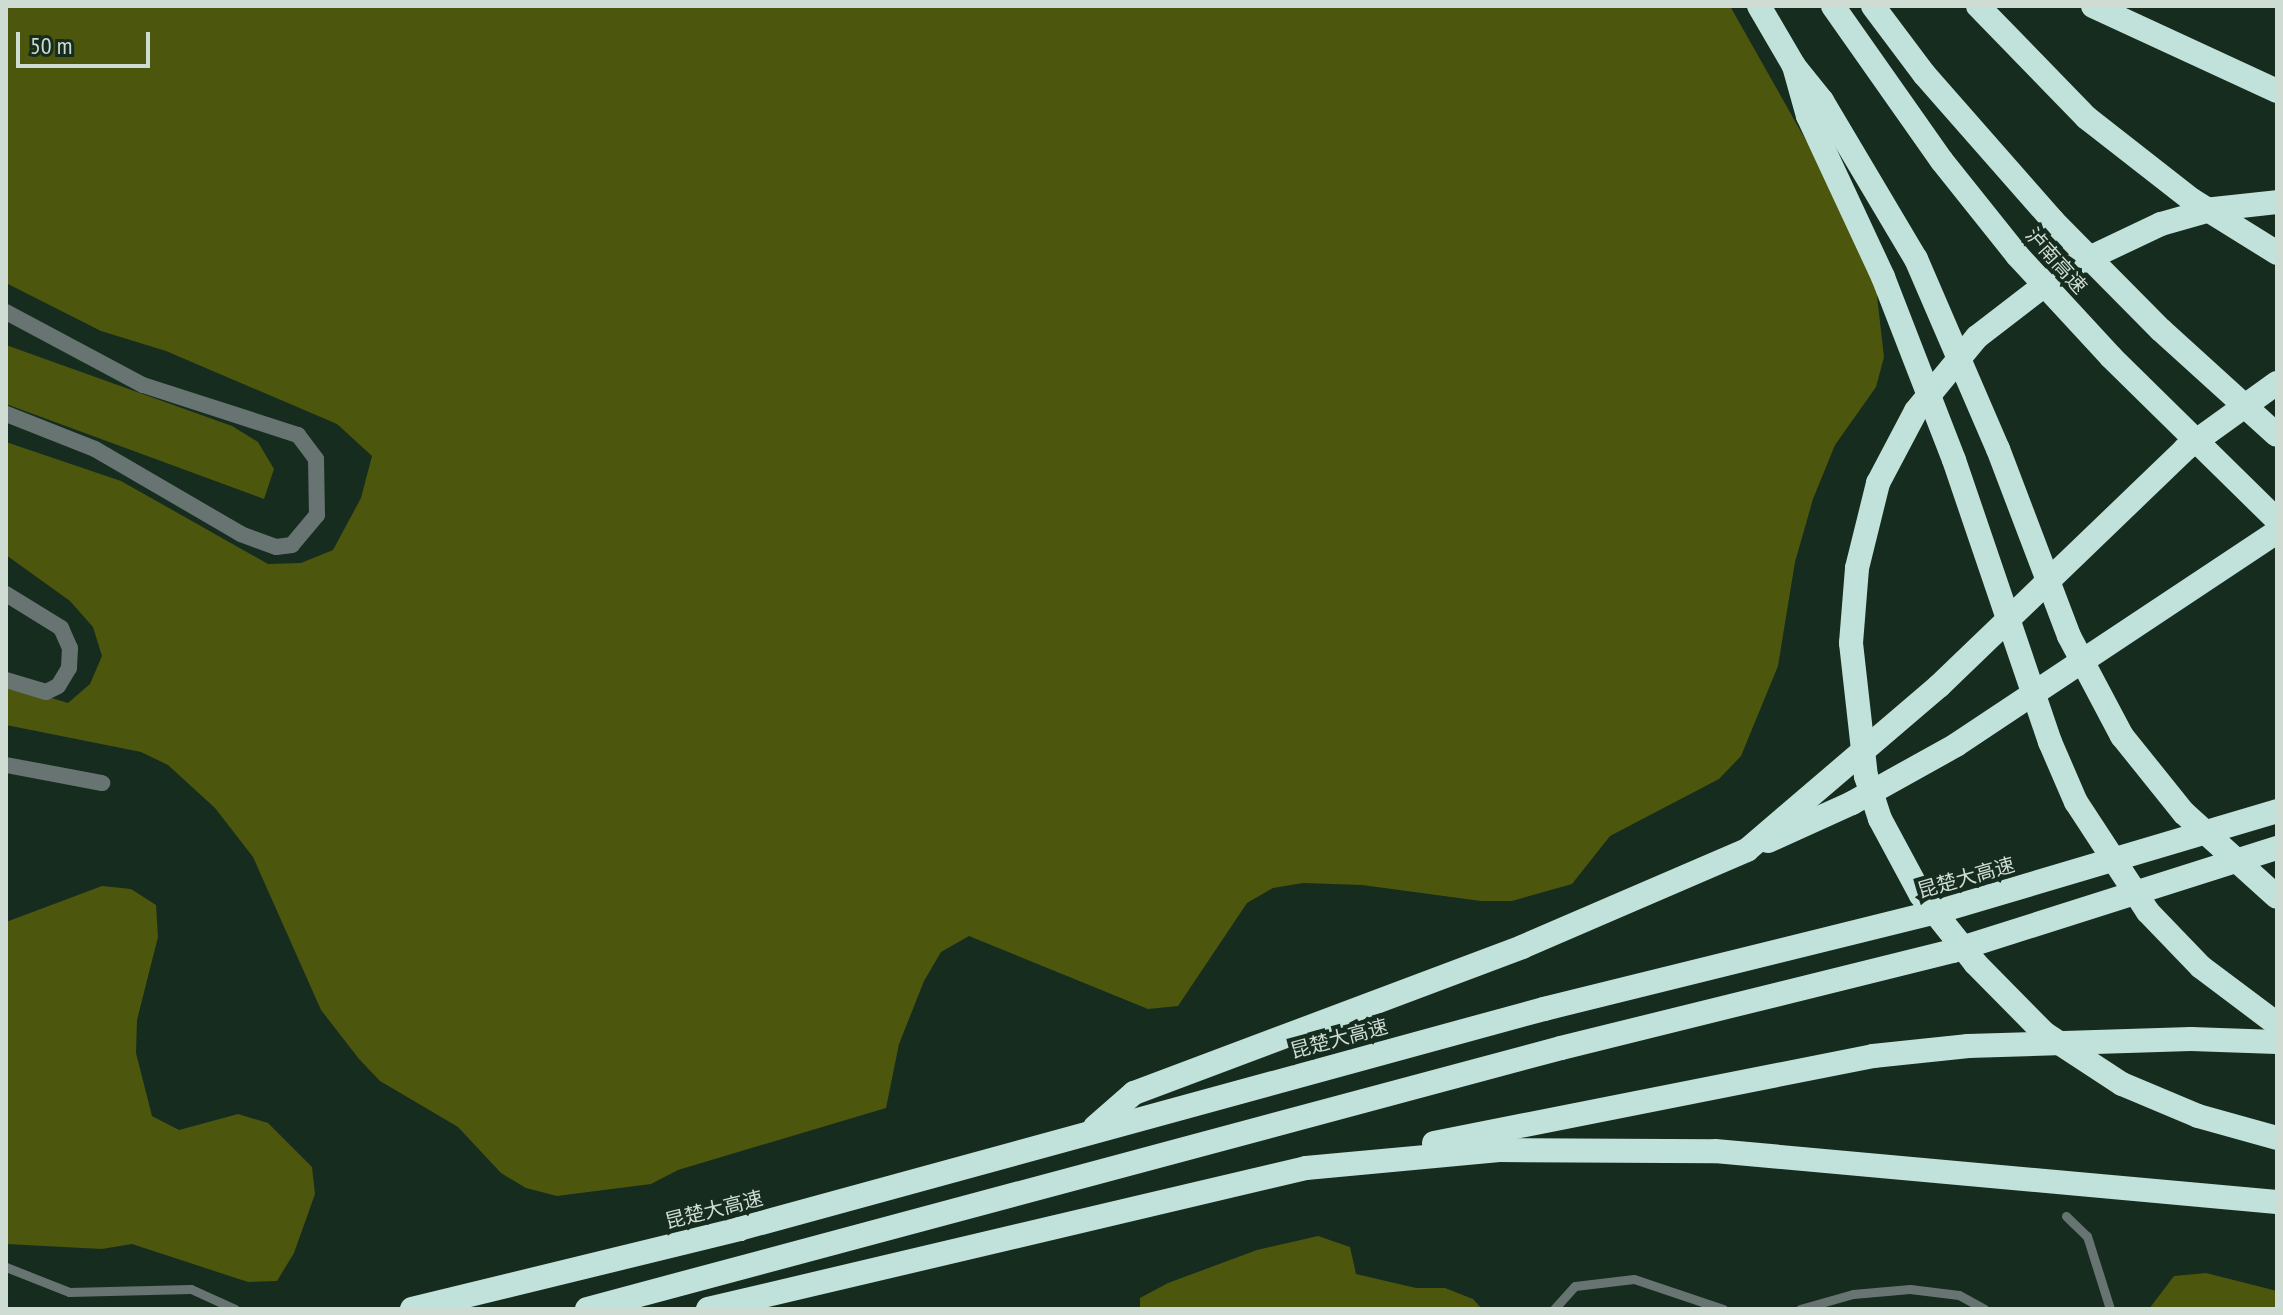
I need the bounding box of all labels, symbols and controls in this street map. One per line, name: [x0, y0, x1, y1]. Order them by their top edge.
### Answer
scale bar: [20, 16, 154, 66]
text: 50 m: [30, 30, 72, 61]
street label: 泸南高速: [2020, 223, 2092, 299]
street label: 昆楚大高速: [1915, 853, 2017, 903]
street label: 昆楚大高速: [1288, 1014, 1390, 1064]
street label: 昆楚大高速: [663, 1186, 765, 1234]

